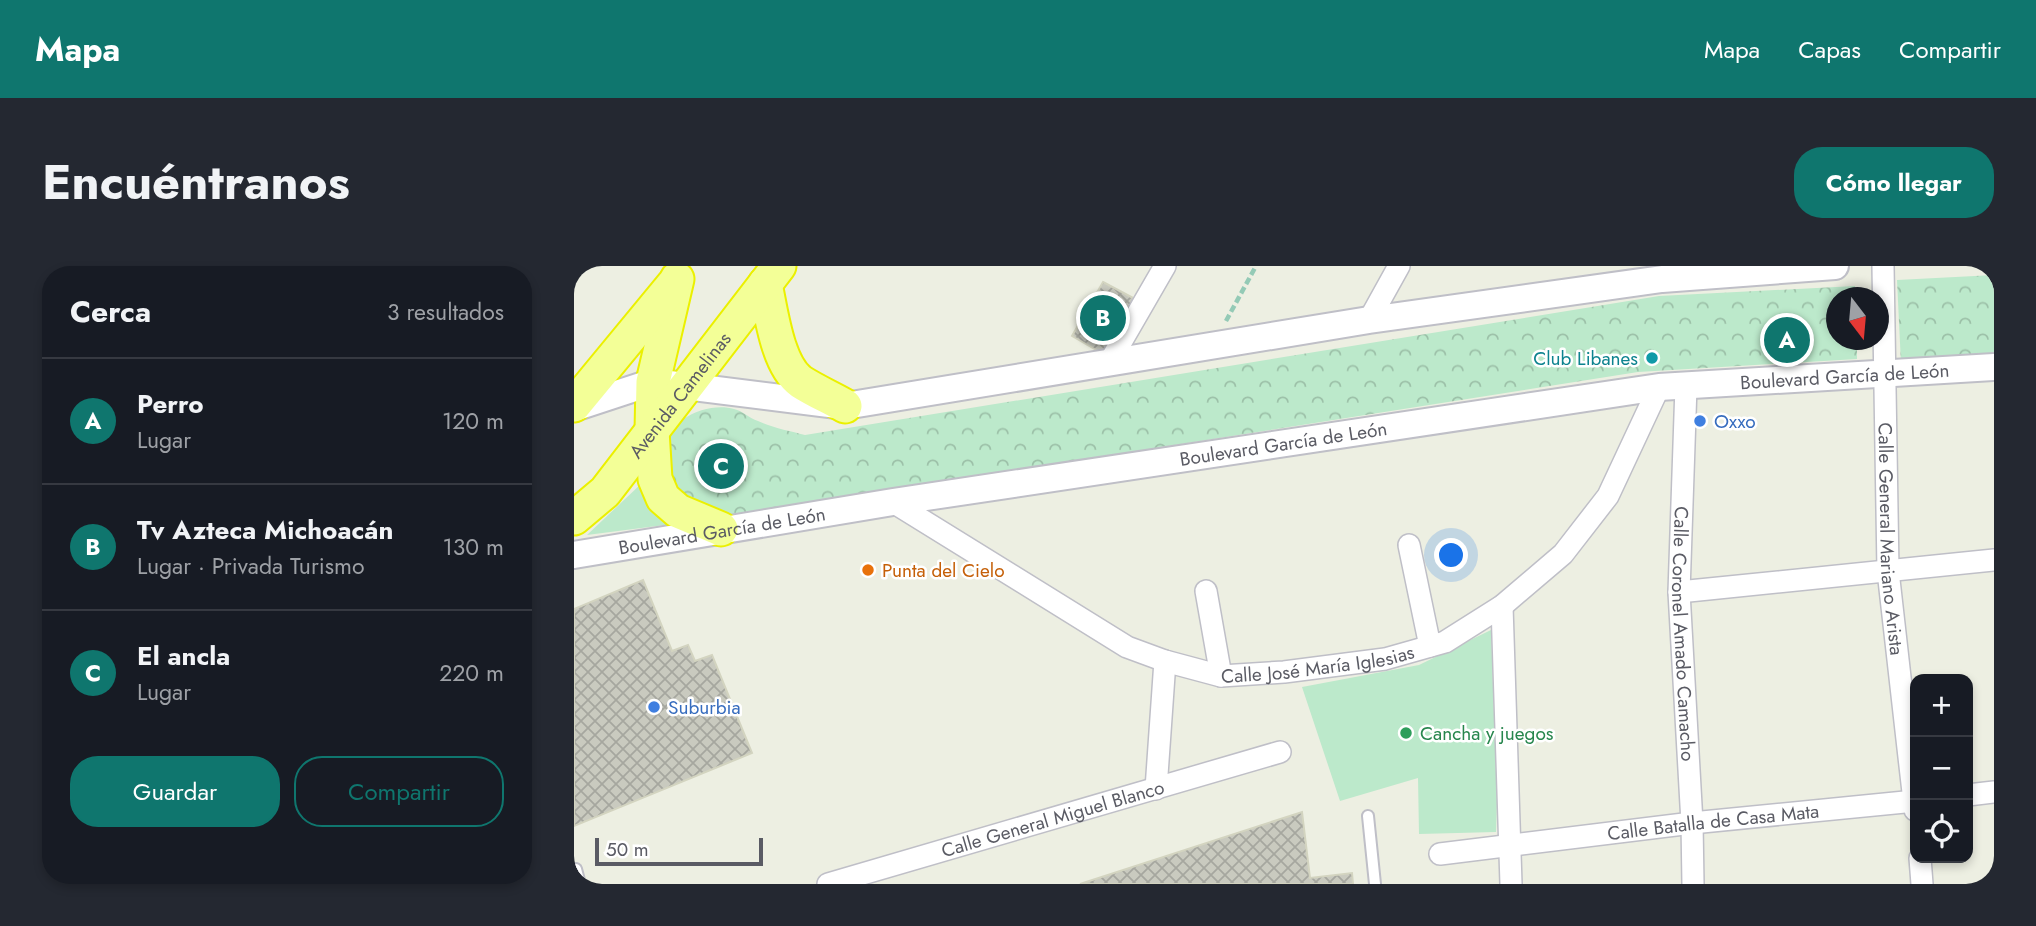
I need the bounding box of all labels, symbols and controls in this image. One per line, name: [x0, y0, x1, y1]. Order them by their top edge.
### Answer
text: Mapa: [35, 26, 120, 73]
text: Mapa: [1704, 32, 1760, 67]
text: Capas: [1798, 32, 1861, 67]
text: Compartir: [1899, 32, 2001, 67]
text: Encuéntranos: [42, 147, 350, 217]
button: Cómo llegar: [1794, 147, 1994, 218]
north arrow: [1826, 287, 1889, 350]
text: Cerca: [70, 290, 151, 333]
pin: B: [1080, 292, 1126, 344]
text: 3 resultados: [387, 295, 504, 329]
pin: A: [1764, 314, 1810, 366]
street label: Avenida Camelinas: [622, 326, 737, 464]
place label: Club Libanes: [1533, 345, 1638, 372]
marker: Club Libanes: [1644, 350, 1660, 366]
street label: Boulevard García de León: [1739, 356, 1950, 396]
text: Perro: [137, 385, 204, 423]
text: A: [85, 404, 101, 438]
text: 120 m: [442, 404, 504, 438]
place label: Oxxo: [1714, 408, 1756, 435]
marker: Oxxo: [1692, 413, 1708, 429]
street label: Boulevard García de León: [1178, 415, 1389, 472]
street label: Calle General Mariano Arista: [1872, 422, 1911, 656]
text: Lugar: [137, 423, 191, 457]
pin: C: [698, 440, 744, 492]
street label: Boulevard García de León: [616, 500, 828, 561]
street label: Calle Coronel Amado Camacho: [1665, 506, 1702, 762]
text: Tv Azteca Michoacán: [137, 511, 393, 549]
text: B: [85, 530, 101, 564]
text: 130 m: [442, 530, 504, 564]
your location: [1434, 538, 1468, 572]
text: Lugar · Privada Turismo: [137, 549, 365, 583]
place label: Punta del Cielo: [882, 557, 1005, 584]
marker: Punta del Cielo: [860, 562, 876, 578]
text: El ancla: [137, 637, 230, 675]
street label: Calle José María Iglesias: [1220, 638, 1417, 689]
text: C: [85, 656, 101, 690]
text: 220 m: [439, 656, 504, 690]
map controls: [1910, 674, 1973, 863]
button: +: [1910, 674, 1973, 737]
text: Lugar: [137, 675, 191, 709]
place label: Suburbia: [668, 694, 741, 721]
marker: Suburbia: [646, 699, 662, 715]
place label: Cancha y juegos: [1420, 720, 1554, 747]
marker: Cancha y juegos: [1398, 725, 1414, 741]
button: −: [1910, 737, 1973, 800]
button: Guardar: [70, 756, 280, 827]
button: Compartir: [294, 756, 504, 827]
street label: Calle General Miguel Blanco: [938, 773, 1167, 864]
street label: Calle Batalla de Casa Mata: [1606, 797, 1820, 847]
button: locate: [1910, 800, 1973, 863]
scale bar: [595, 835, 763, 867]
text: 50 m: [606, 836, 649, 863]

